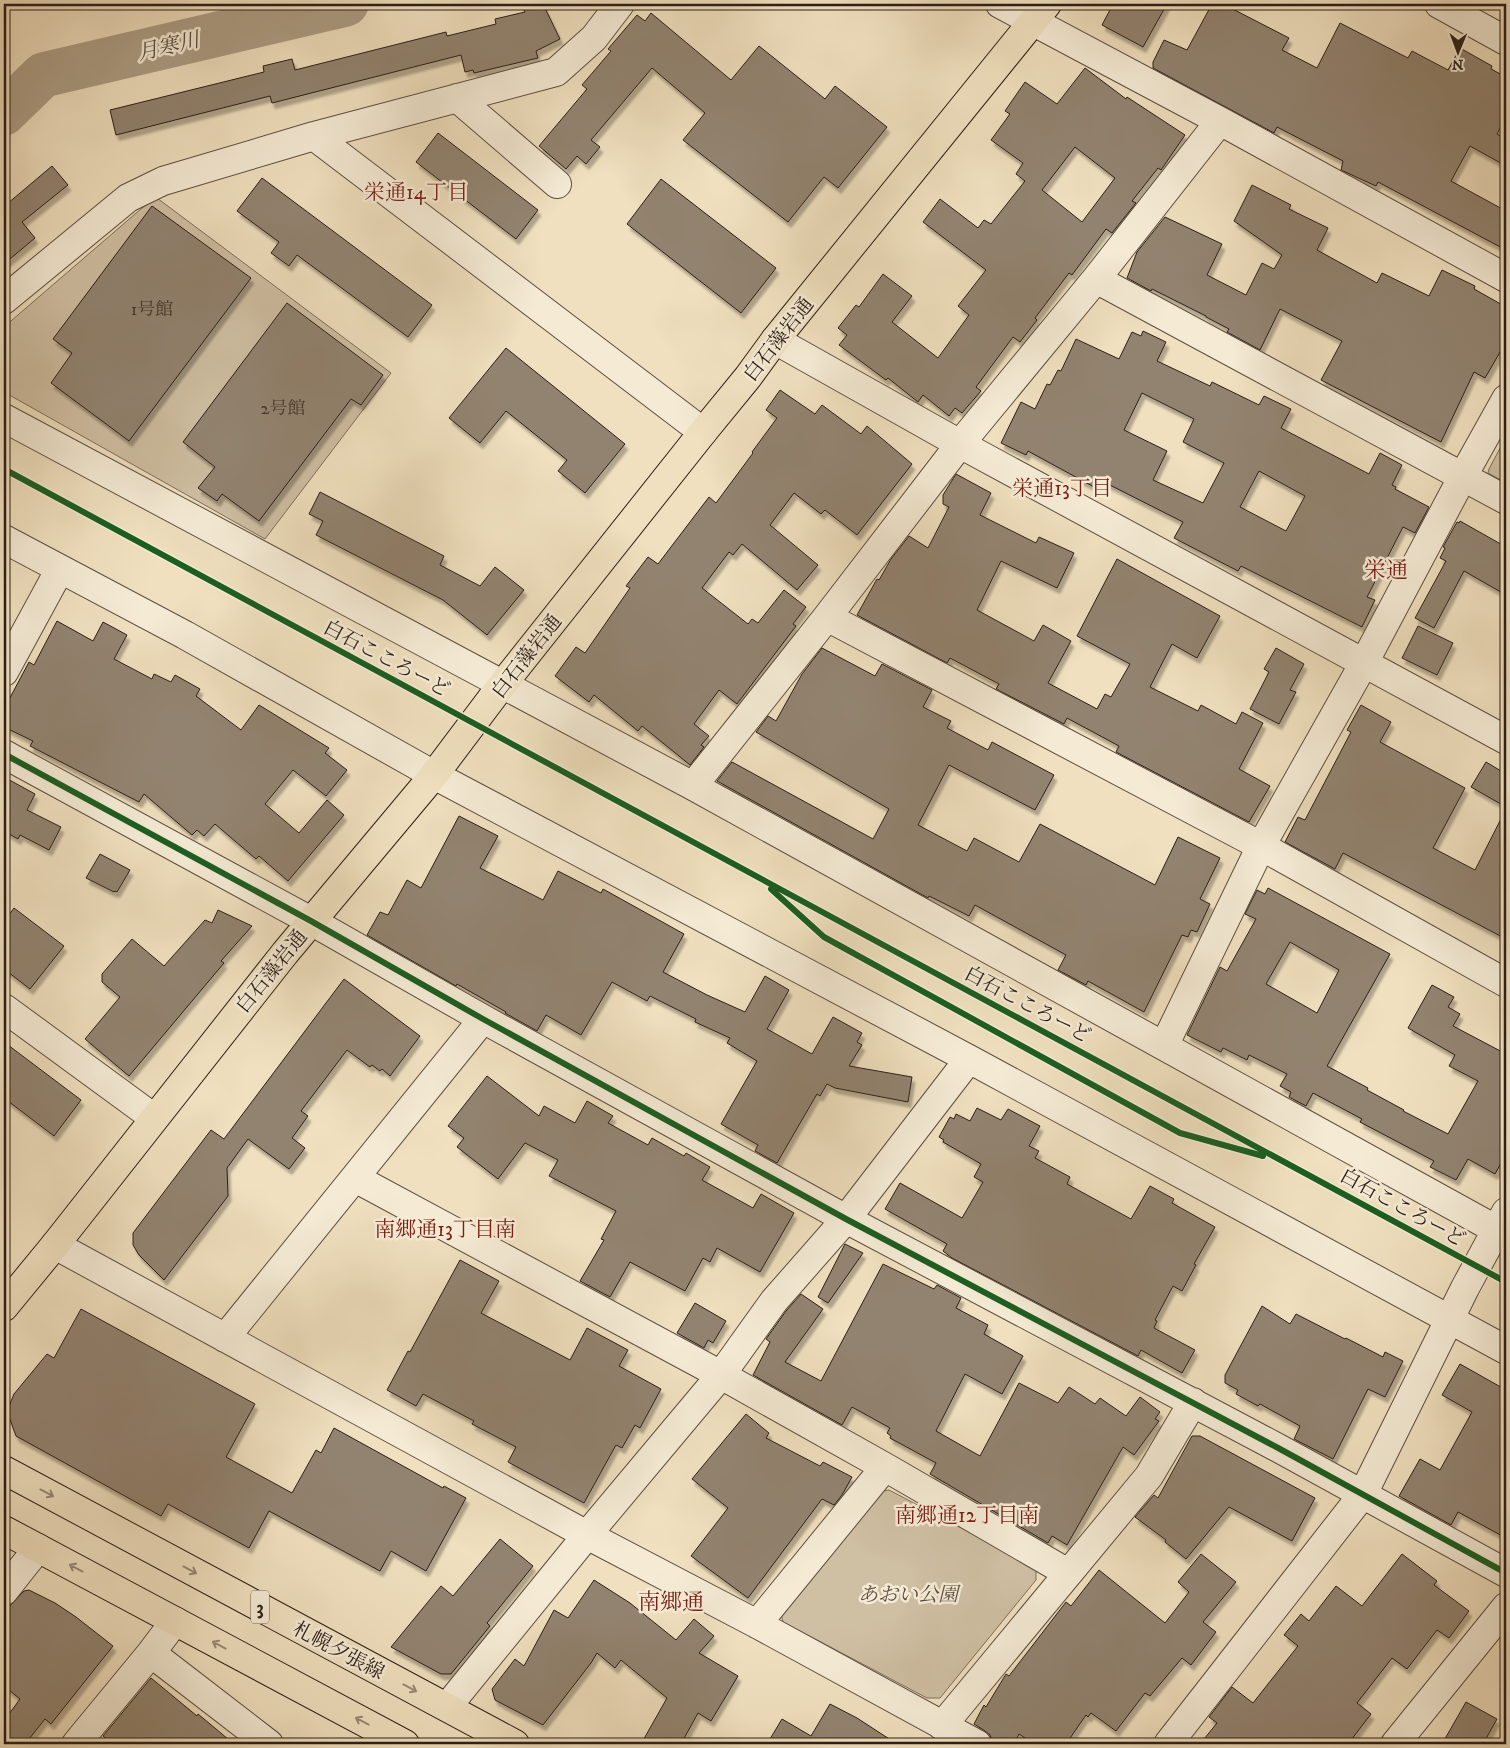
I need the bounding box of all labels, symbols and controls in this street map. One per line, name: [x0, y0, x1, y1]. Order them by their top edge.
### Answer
water label: 月寒川: [135, 27, 204, 67]
north arrow: [1432, 28, 1482, 78]
text: N: [1451, 55, 1464, 73]
district label: 栄通14丁目: [364, 180, 468, 206]
street label: 白石藻岩通: [739, 293, 820, 387]
house number: 1号館: [131, 299, 173, 321]
house number: 2号館: [261, 398, 305, 420]
district label: 栄通13丁目: [1012, 476, 1112, 502]
district label: 栄通: [1364, 557, 1408, 584]
street label: 白石藻岩通: [487, 610, 568, 704]
street label: 白石こころーど: [319, 615, 454, 703]
street label: 白石藻岩通: [231, 925, 313, 1019]
street label: 白石こころーど: [960, 961, 1095, 1049]
street label: 白石こころーど: [1335, 1163, 1470, 1253]
district label: 南郷通13丁目南: [374, 1217, 516, 1243]
one-way arrow: [39, 1488, 54, 1498]
district label: 南郷通12丁目南: [895, 1503, 1039, 1529]
one-way arrow: [68, 1563, 83, 1573]
one-way arrow: [182, 1566, 197, 1575]
park label: あおい公園: [858, 1583, 961, 1608]
district label: 南郷通: [638, 1589, 704, 1616]
road number: 3: [251, 1590, 269, 1624]
street label: 札幌夕張線: [288, 1617, 388, 1686]
one-way arrow: [212, 1640, 227, 1649]
one-way arrow: [403, 1683, 417, 1693]
one-way arrow: [355, 1716, 370, 1726]

